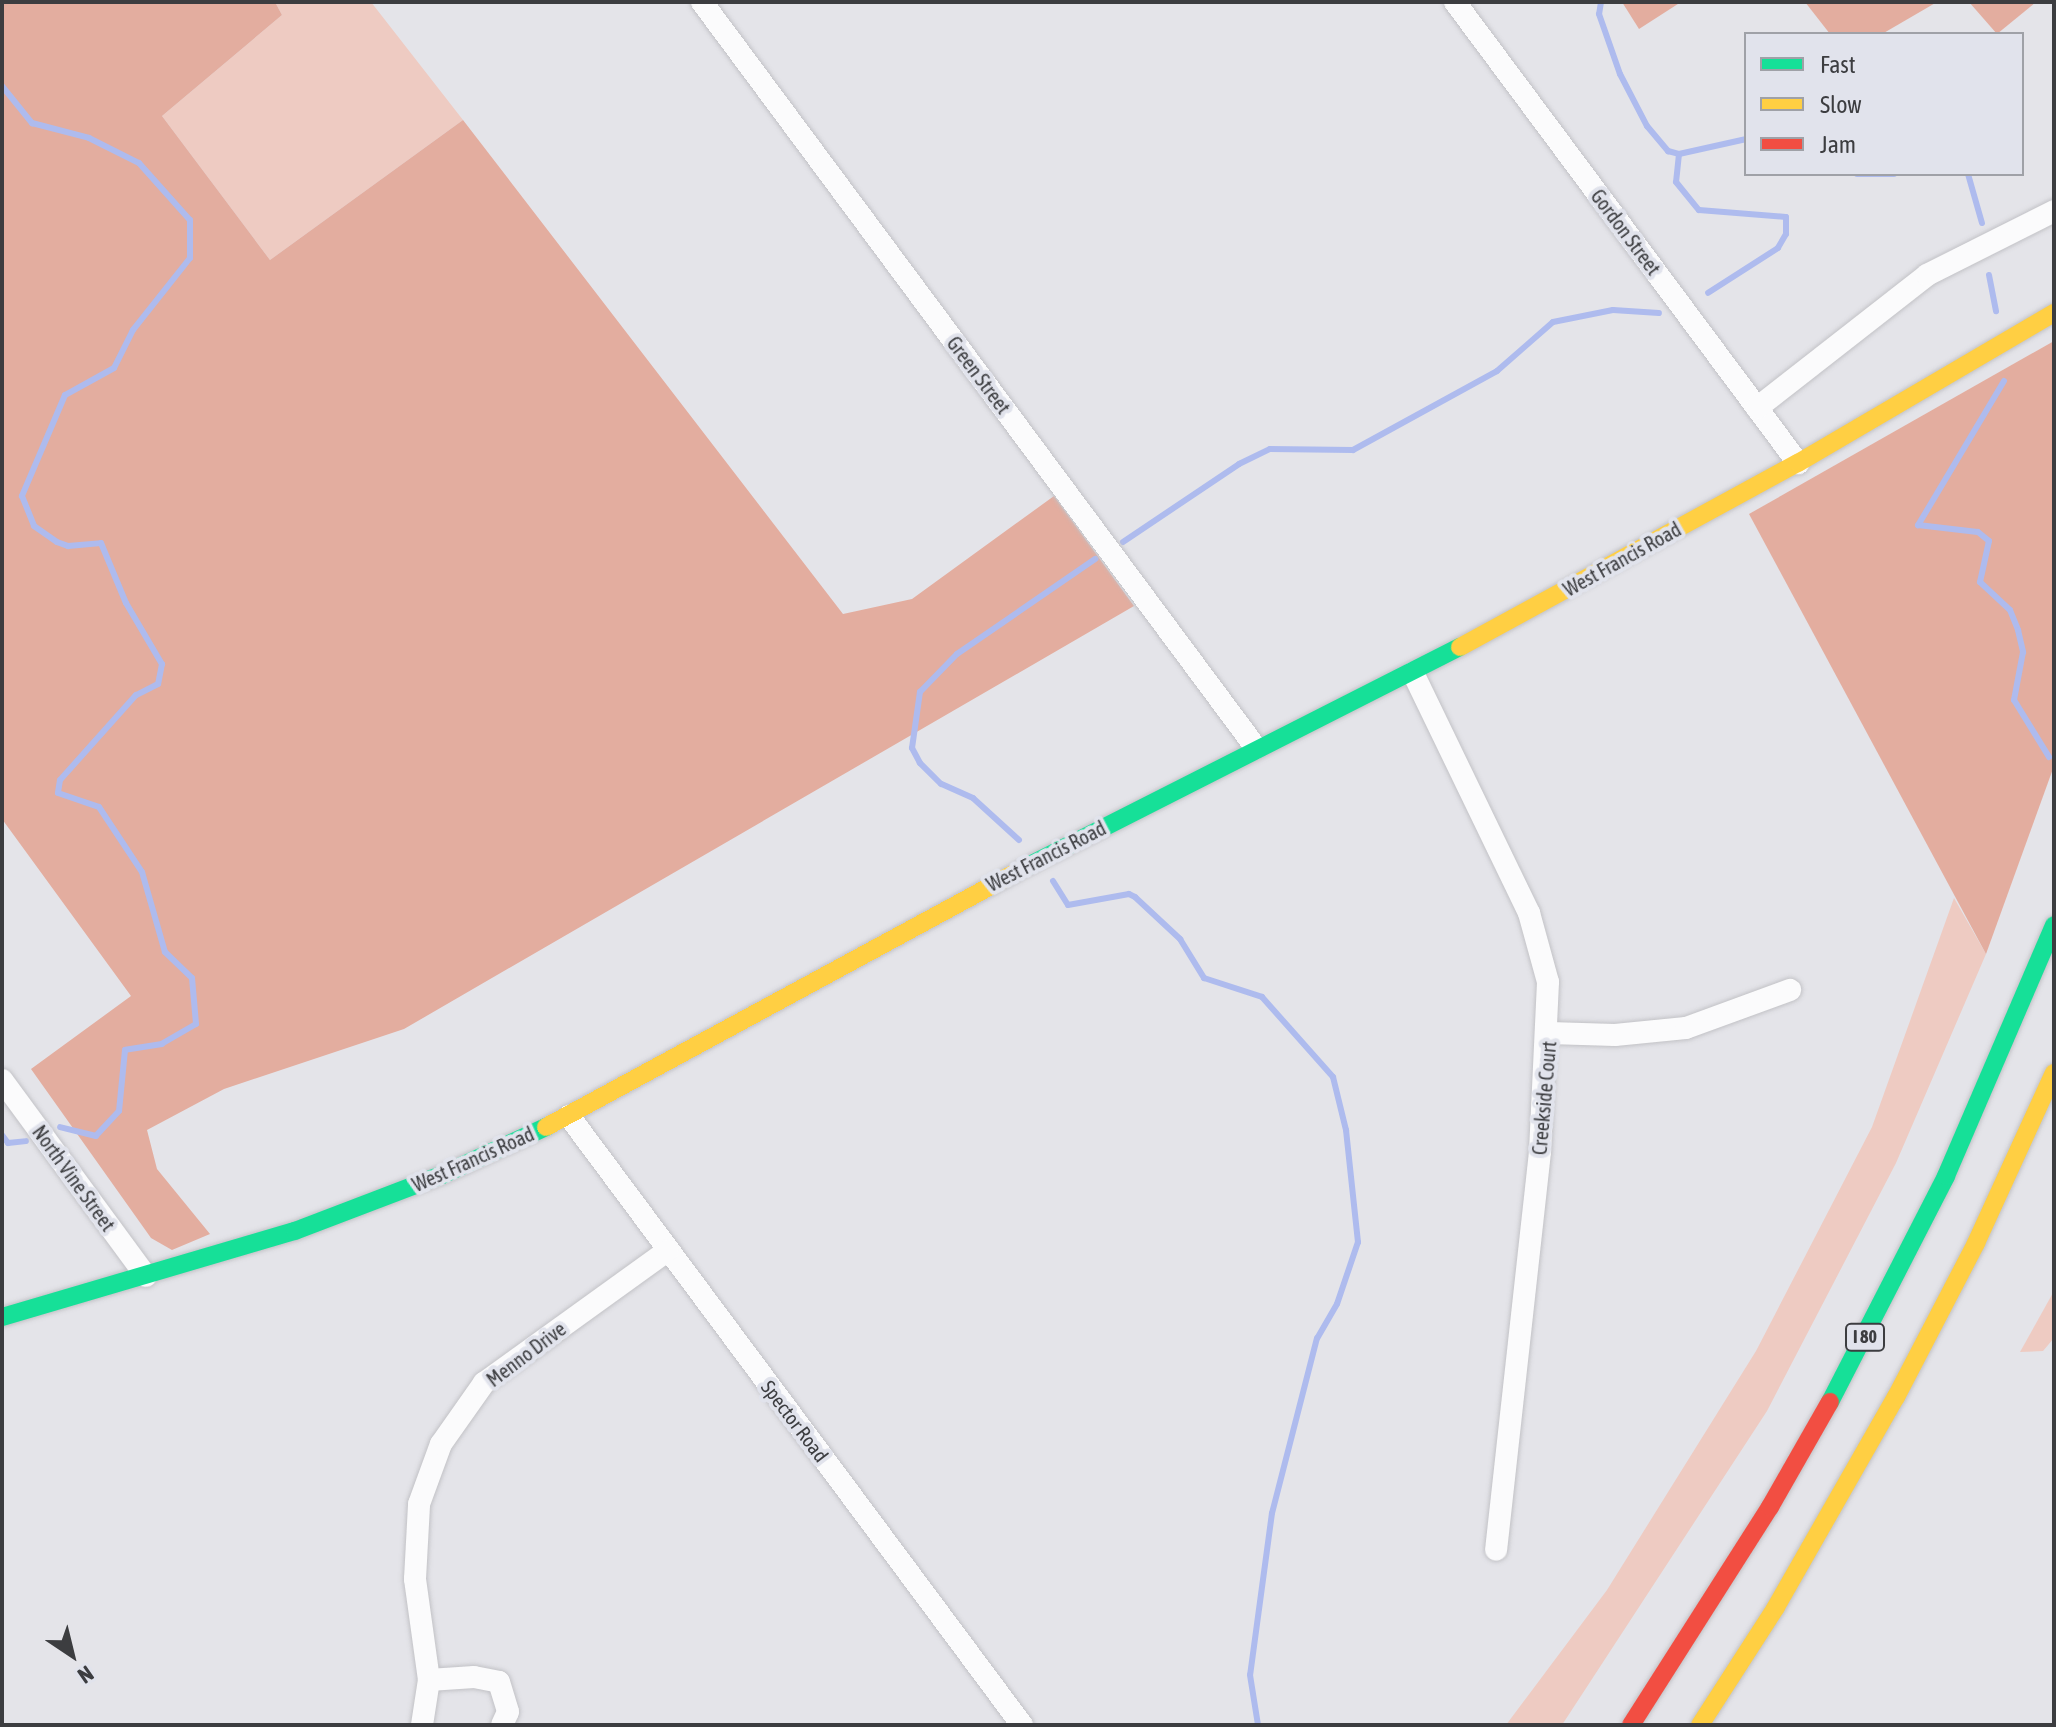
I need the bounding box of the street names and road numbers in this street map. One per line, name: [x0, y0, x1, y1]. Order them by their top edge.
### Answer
street label: Gordon Street: [1586, 184, 1666, 280]
street label: Green Street: [942, 331, 1016, 419]
street label: West Francis Road: [1559, 517, 1685, 601]
street label: West Francis Road: [982, 816, 1110, 896]
street label: Creekside Court: [1527, 1040, 1561, 1156]
street label: North Vine Street: [28, 1120, 120, 1236]
street label: West Francis Road: [408, 1121, 538, 1197]
street label: Menno Drive: [482, 1316, 570, 1392]
road number: I 80: [1845, 1323, 1885, 1351]
street label: Spector Road: [757, 1375, 833, 1467]

